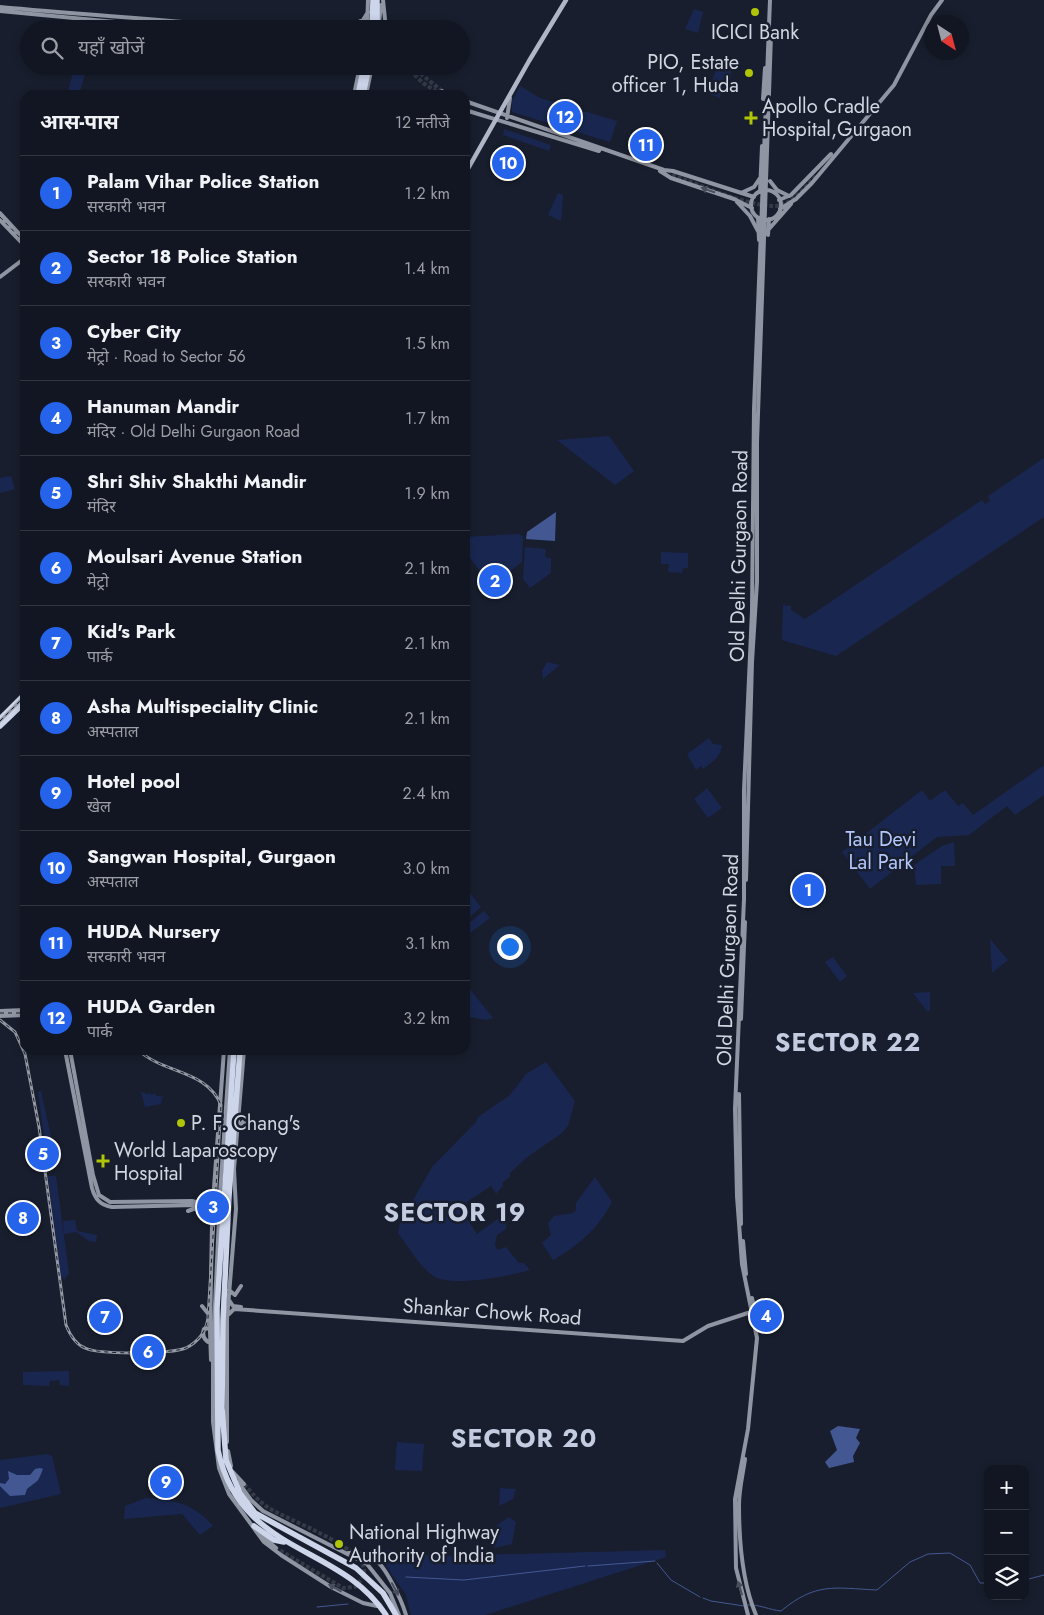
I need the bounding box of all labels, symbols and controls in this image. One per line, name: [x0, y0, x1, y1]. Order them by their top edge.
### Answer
marker: ICICI Bank: [749, 6, 761, 18]
north arrow: [924, 15, 969, 60]
place label: ICICI Bank: [711, 18, 799, 47]
search box: [20, 20, 470, 75]
icon: search: [38, 34, 66, 62]
text: यहाँ खोजें: [78, 34, 144, 61]
place label: PIO, Estate officer 1, Huda: [612, 48, 739, 100]
marker: PIO, Estate officer 1, Huda: [743, 67, 755, 79]
place label: Apollo Cradle Hospital,Gurgaon: [762, 92, 912, 144]
pin: 12: [549, 98, 581, 136]
text: आस-पास: [40, 107, 119, 137]
text: 12 नतीजे: [395, 111, 450, 134]
marker: Apollo Cradle Hospital,Gurgaon: [744, 111, 758, 125]
pin: 11: [630, 126, 662, 164]
pin: 10: [492, 144, 524, 182]
text: Palam Vihar Police Station: [87, 168, 319, 195]
text: 1: [52, 182, 60, 205]
text: 1.2 km: [405, 182, 450, 205]
one-way arrow: [700, 186, 715, 194]
text: सरकारी भवन: [87, 195, 165, 218]
text: Sector 18 Police Station: [87, 243, 298, 270]
text: 2: [51, 257, 61, 280]
text: 1.4 km: [404, 257, 450, 280]
text: सरकारी भवन: [87, 270, 165, 293]
text: Cyber City: [87, 318, 181, 345]
text: 3: [51, 332, 61, 355]
text: 1.5 km: [405, 332, 450, 355]
text: मेट्रो · Road to Sector 56: [87, 345, 246, 368]
text: Hanuman Mandir: [87, 393, 239, 420]
text: 4: [50, 407, 62, 430]
text: 1.7 km: [405, 407, 450, 430]
text: मंदिर · Old Delhi Gurgaon Road: [87, 420, 300, 443]
street label: Old Delhi Gurgaon Road: [723, 450, 755, 662]
text: Shri Shiv Shakthi Mandir: [87, 468, 307, 495]
text: 5: [51, 482, 61, 505]
text: 1.9 km: [404, 482, 450, 505]
text: मंदिर: [87, 495, 116, 518]
text: Moulsari Avenue Station: [87, 543, 303, 570]
text: 6: [51, 557, 61, 580]
text: 2.1 km: [405, 557, 450, 580]
pin: 2: [479, 562, 511, 600]
text: मेट्रो: [87, 570, 109, 593]
text: Kid's Park: [87, 618, 176, 645]
text: 7: [51, 632, 61, 655]
text: 2.1 km: [405, 632, 450, 655]
text: पार्क: [87, 645, 113, 668]
text: Asha Multispeciality Clinic: [87, 693, 318, 720]
text: 8: [51, 707, 61, 730]
text: 2.1 km: [405, 707, 450, 730]
text: अस्पताल: [87, 720, 139, 743]
text: Hotel pool: [87, 768, 180, 795]
text: 9: [51, 782, 61, 805]
text: 2.4 km: [402, 782, 450, 805]
text: खेल: [87, 795, 111, 818]
park label: Tau Devi Lal Park: [845, 825, 917, 877]
text: Sangwan Hospital, Gurgaon: [87, 843, 336, 870]
street label: Old Delhi Gurgaon Road: [710, 853, 746, 1067]
text: 10: [47, 857, 65, 880]
text: 3.0 km: [403, 857, 450, 880]
text: अस्पताल: [87, 870, 139, 893]
pin: 1: [792, 871, 824, 909]
text: HUDA Nursery: [87, 918, 220, 945]
text: 11: [48, 932, 64, 955]
text: 3.1 km: [405, 932, 450, 955]
your location: [497, 934, 523, 960]
text: सरकारी भवन: [87, 945, 165, 968]
text: HUDA Garden: [87, 993, 215, 1020]
text: 12: [47, 1007, 65, 1030]
text: 3.2 km: [403, 1007, 450, 1030]
text: पार्क: [87, 1020, 113, 1043]
district label: SECTOR 22: [775, 1024, 921, 1060]
place label: P. F. Chang's: [191, 1109, 300, 1138]
marker: P. F. Chang's: [175, 1117, 187, 1129]
pin: 5: [27, 1135, 59, 1173]
place label: World Laparoscopy Hospital: [114, 1136, 278, 1188]
marker: World Laparoscopy Hospital: [96, 1154, 110, 1168]
pin: 3: [197, 1188, 229, 1226]
district label: SECTOR 19: [384, 1194, 526, 1230]
pin: 8: [7, 1199, 39, 1237]
street label: Shankar Chowk Road: [402, 1291, 582, 1333]
pin: 4: [750, 1297, 782, 1335]
pin: 7: [89, 1298, 121, 1336]
pin: 6: [132, 1333, 164, 1371]
district label: SECTOR 20: [451, 1420, 597, 1456]
pin: 9: [150, 1463, 182, 1501]
map controls: [984, 1465, 1029, 1600]
button: +: [984, 1465, 1029, 1510]
button: −: [984, 1510, 1029, 1555]
place label: National Highway Authority of India: [349, 1518, 499, 1570]
marker: National Highway Authority of India: [333, 1538, 345, 1550]
button: layers: [984, 1555, 1029, 1600]
one-way arrow: [736, 1581, 744, 1596]
one-way arrow: [391, 1582, 399, 1596]
one-way arrow: [327, 1584, 342, 1592]

